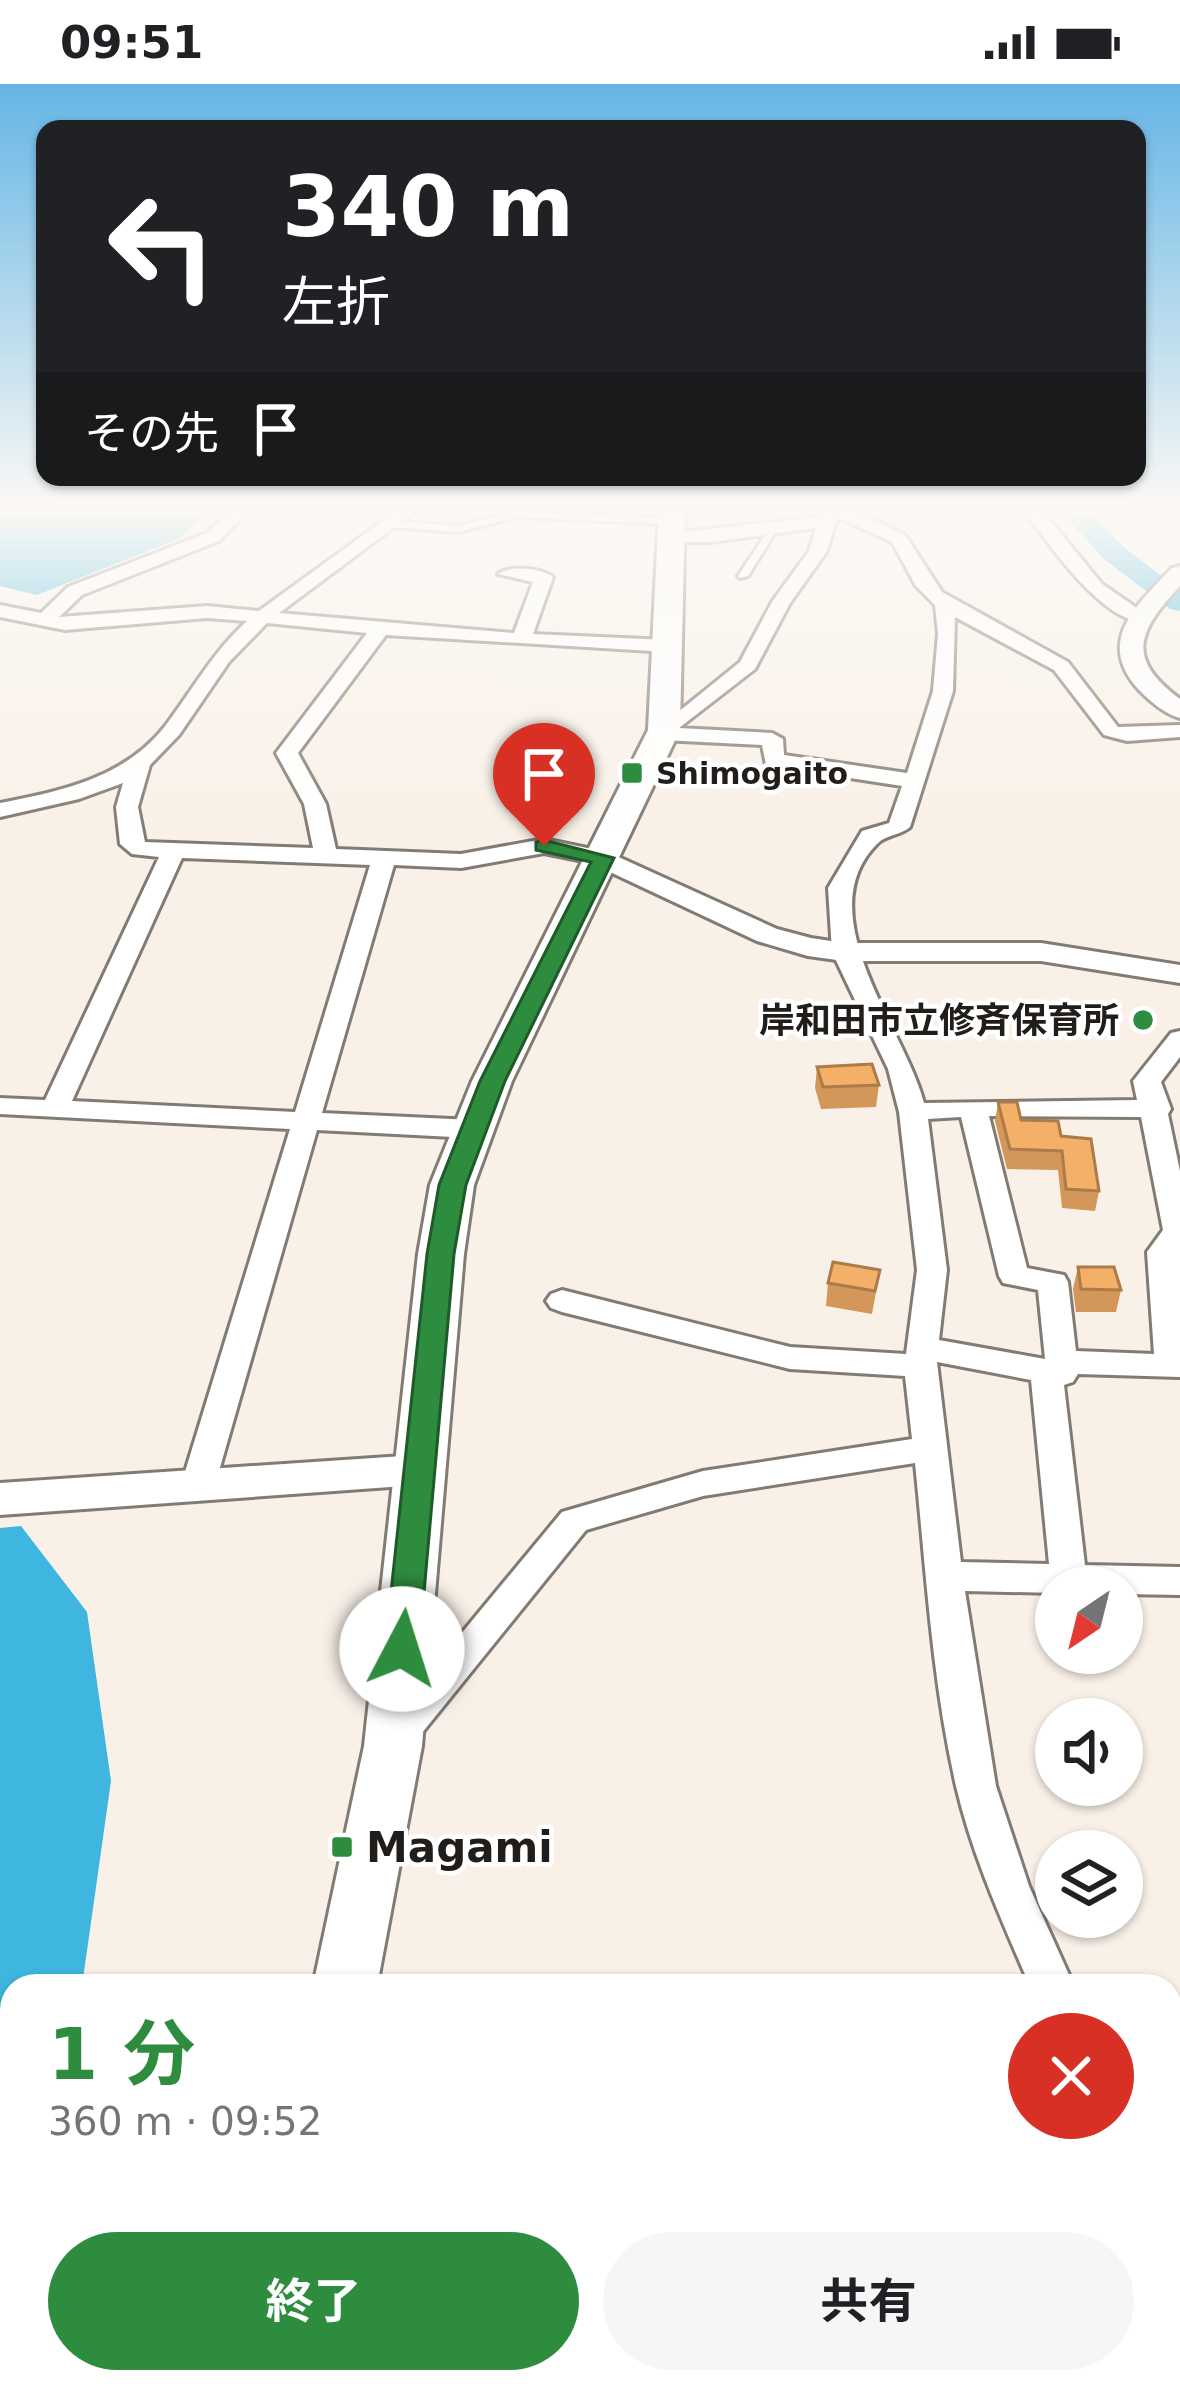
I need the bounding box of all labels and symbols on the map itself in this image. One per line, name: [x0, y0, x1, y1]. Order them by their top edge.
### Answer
pin: [493, 723, 595, 846]
place label: Shimogaito: [656, 756, 848, 791]
marker: Shimogaito: [619, 760, 645, 786]
place label: 岸和田市立修斉保育所: [759, 1000, 1119, 1041]
marker: 岸和田市立修斉保育所: [1130, 1007, 1156, 1033]
north arrow: [1035, 1566, 1143, 1674]
position arrow: [339, 1586, 465, 1712]
place label: Magami: [366, 1823, 553, 1872]
marker: Magami: [329, 1834, 355, 1860]

